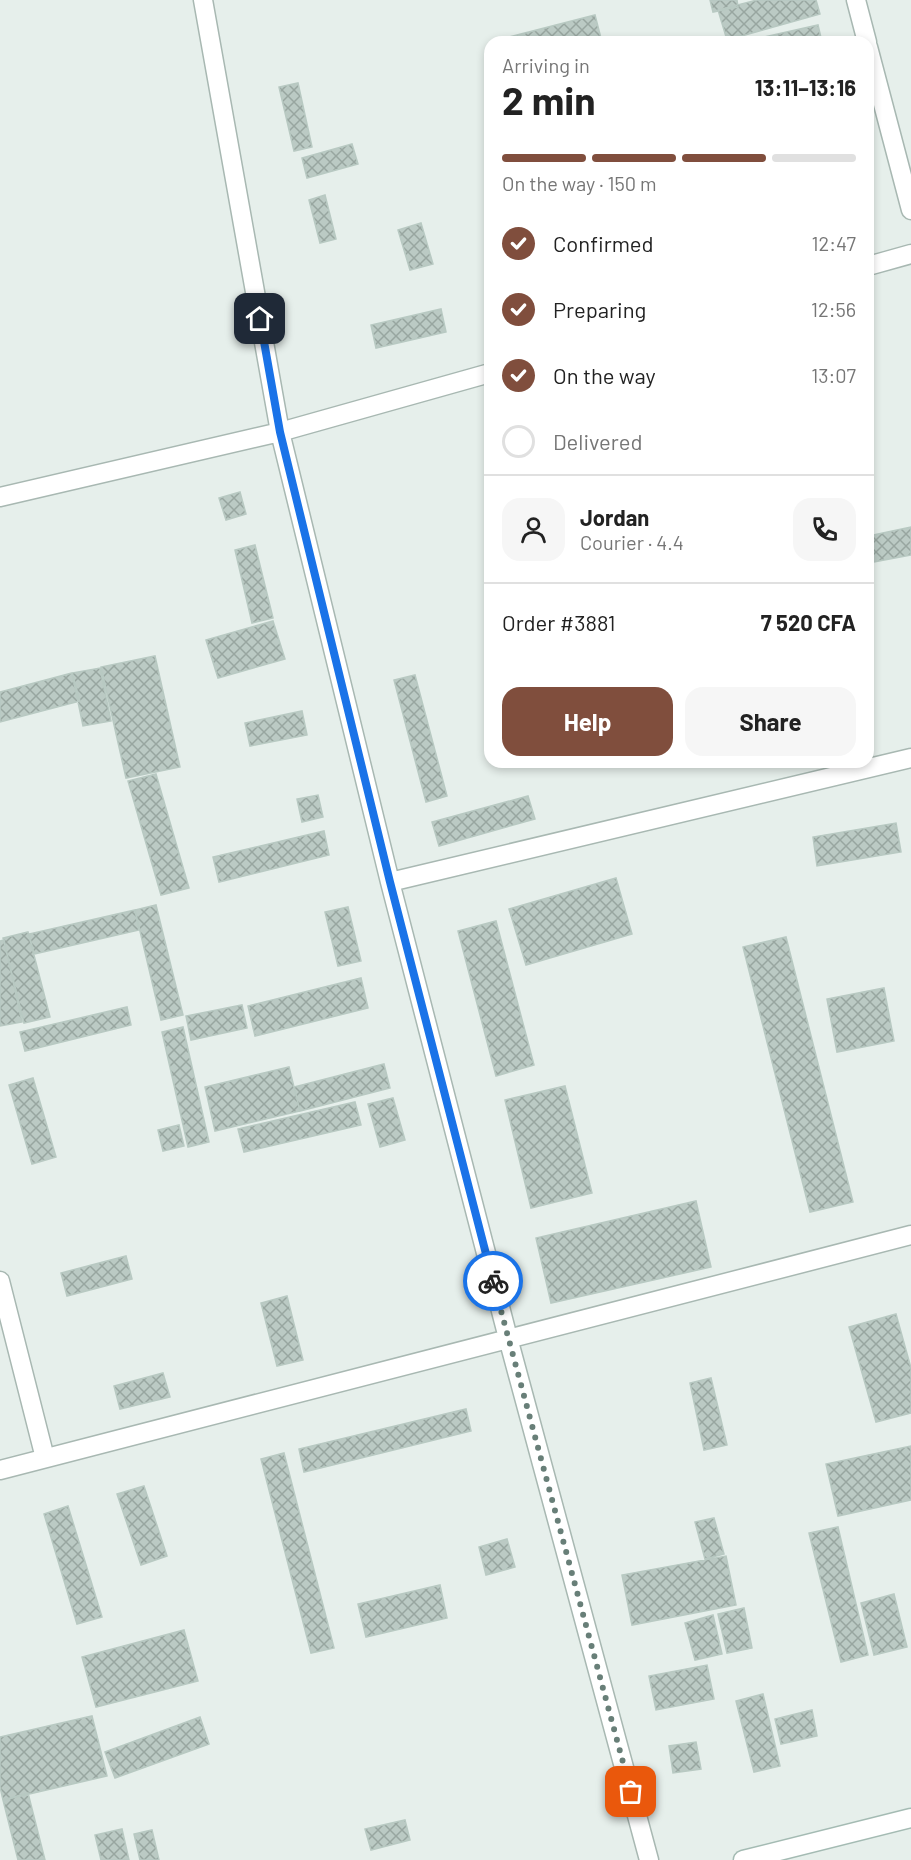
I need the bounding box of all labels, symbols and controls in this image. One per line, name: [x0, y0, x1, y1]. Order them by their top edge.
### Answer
text: Arriving in: [502, 53, 590, 77]
text: 13:11–13:16: [755, 74, 856, 100]
text: 2 min: [502, 76, 595, 123]
text: On the way · 150 m: [502, 171, 657, 195]
icon: check: [502, 227, 535, 260]
text: Confirmed: [553, 230, 653, 256]
text: 12:47: [812, 231, 856, 255]
pin: [234, 293, 285, 344]
icon: check: [502, 293, 535, 326]
text: Preparing: [553, 296, 646, 322]
text: 12:56: [811, 297, 856, 321]
icon: home: [243, 302, 276, 335]
icon: check: [502, 359, 535, 392]
text: On the way: [553, 362, 656, 388]
text: 13:07: [811, 363, 856, 387]
text: Delivered: [553, 428, 642, 454]
button: person: [502, 498, 565, 561]
button: phone: [793, 498, 856, 561]
text: Jordan: [580, 504, 649, 530]
text: Courier · 4.4: [580, 530, 684, 554]
text: Order #3881: [502, 609, 616, 635]
text: 7 520 CFA: [761, 609, 856, 635]
button: Help: [502, 687, 673, 756]
button: Share: [685, 687, 856, 756]
courier: [463, 1251, 523, 1311]
icon: bike: [477, 1265, 510, 1298]
pin: [605, 1766, 656, 1817]
icon: bag: [614, 1775, 647, 1808]

